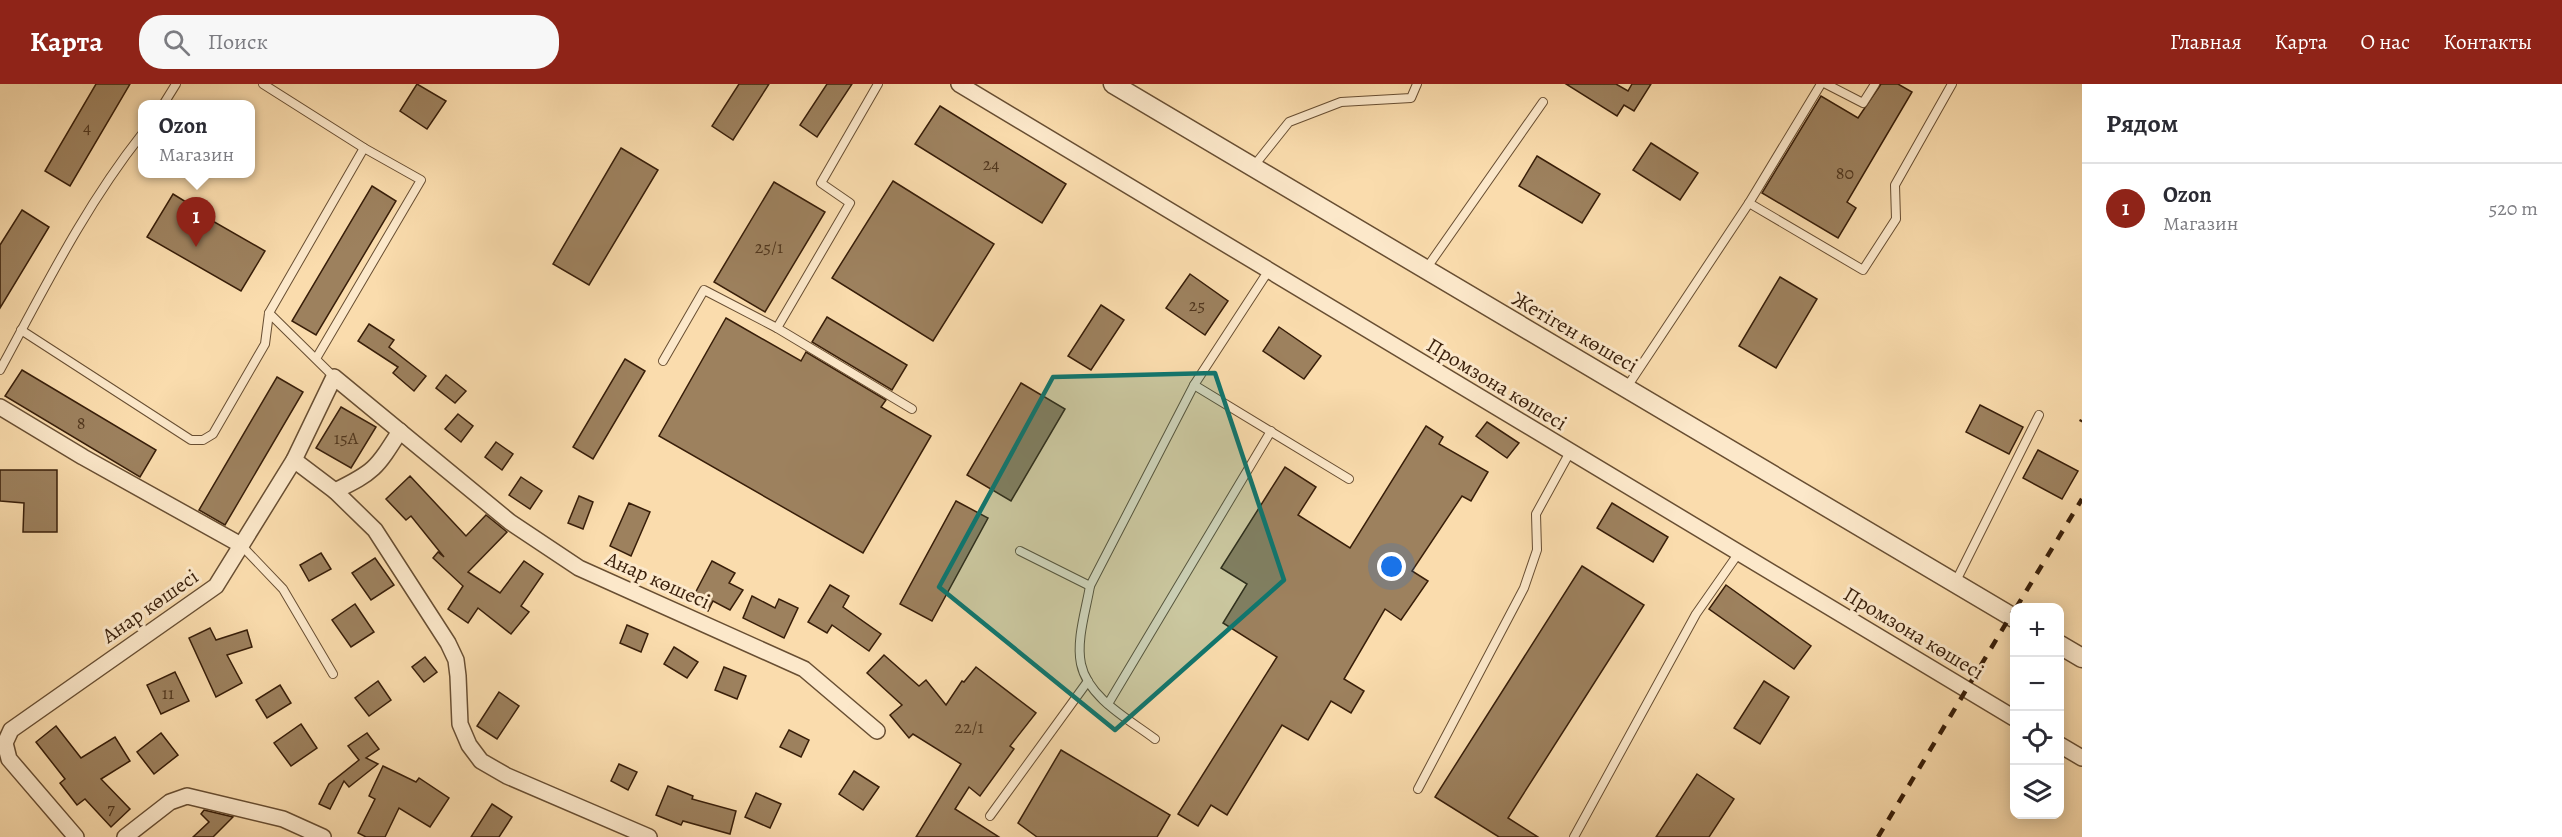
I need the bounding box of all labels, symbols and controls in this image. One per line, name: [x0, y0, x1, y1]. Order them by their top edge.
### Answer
search box: [139, 15, 559, 69]
text: Карта: [30, 23, 103, 61]
icon: search: [160, 26, 193, 59]
text: Поиск: [208, 27, 268, 57]
text: Главная: [2170, 28, 2242, 56]
text: Карта: [2275, 28, 2327, 56]
text: О нас: [2360, 28, 2410, 56]
text: Контакты: [2443, 28, 2532, 56]
popup: [138, 100, 255, 178]
text: Рядом: [2106, 106, 2178, 141]
text: Ozon: [159, 111, 207, 141]
house number: 4: [83, 115, 91, 139]
text: Магазин: [159, 141, 234, 168]
house number: 24: [983, 152, 999, 176]
house number: 80: [1836, 161, 1854, 185]
text: Ozon: [2163, 180, 2212, 210]
text: 1: [2122, 195, 2129, 222]
text: 520 m: [2489, 195, 2538, 222]
pin: 1: [176, 198, 216, 247]
text: Магазин: [2163, 210, 2238, 237]
house number: 25/1: [755, 235, 783, 259]
street label: Жетіген көшесі: [1507, 285, 1643, 379]
house number: 25: [1189, 293, 1205, 317]
street label: Промзона көшесі: [1422, 331, 1573, 437]
house number: 8: [77, 411, 85, 435]
house number: 15А: [334, 426, 359, 450]
street label: Анар көшесі: [600, 544, 715, 616]
your location: [1377, 552, 1406, 581]
street label: Анар көшесі: [95, 562, 204, 650]
street label: Промзона көшесі: [1839, 580, 1990, 686]
map controls: [2010, 603, 2064, 819]
button: +: [2010, 603, 2064, 657]
button: −: [2010, 657, 2064, 711]
house number: 11: [162, 681, 174, 705]
button: locate: [2010, 711, 2064, 765]
house number: 22/1: [954, 715, 984, 739]
button: layers: [2010, 765, 2064, 819]
house number: 7: [107, 796, 115, 820]

